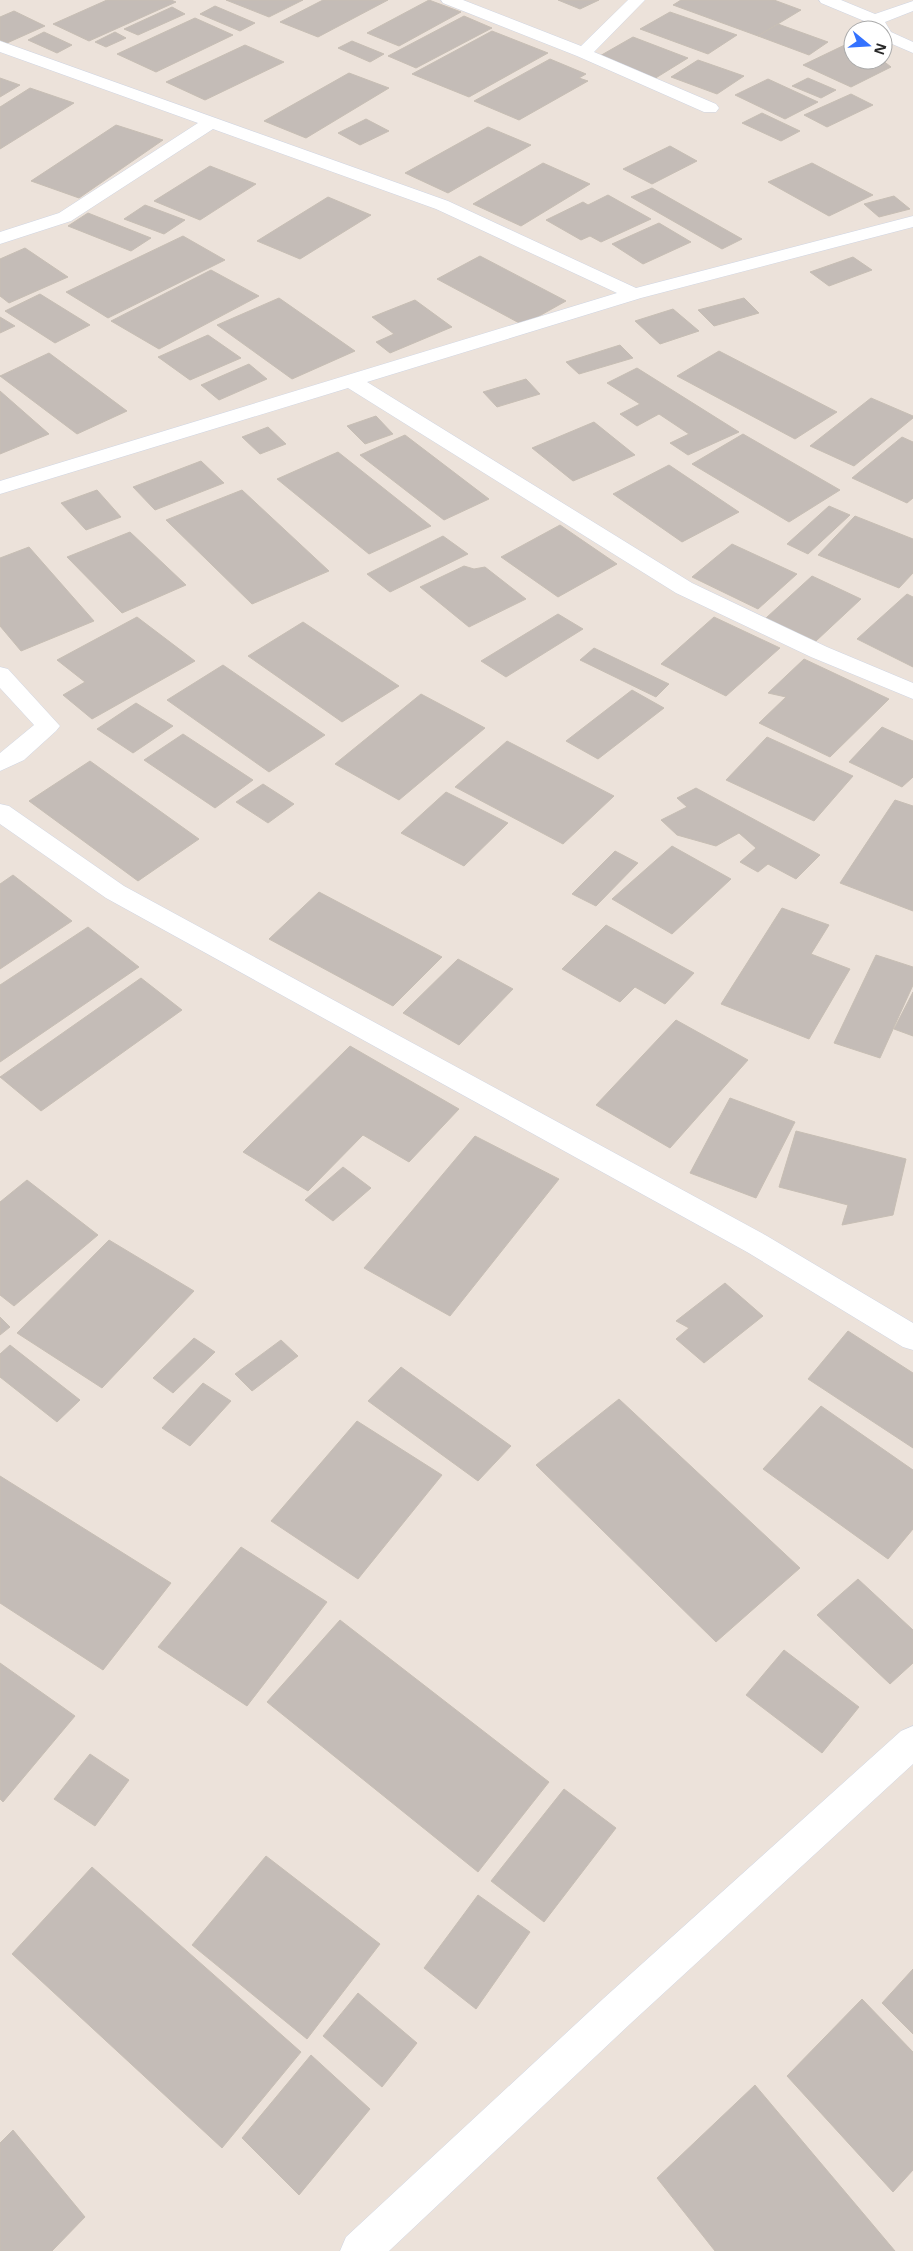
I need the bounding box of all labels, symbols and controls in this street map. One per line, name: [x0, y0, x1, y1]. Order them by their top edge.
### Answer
north arrow: [843, 20, 893, 70]
text: N: [870, 41, 892, 58]

